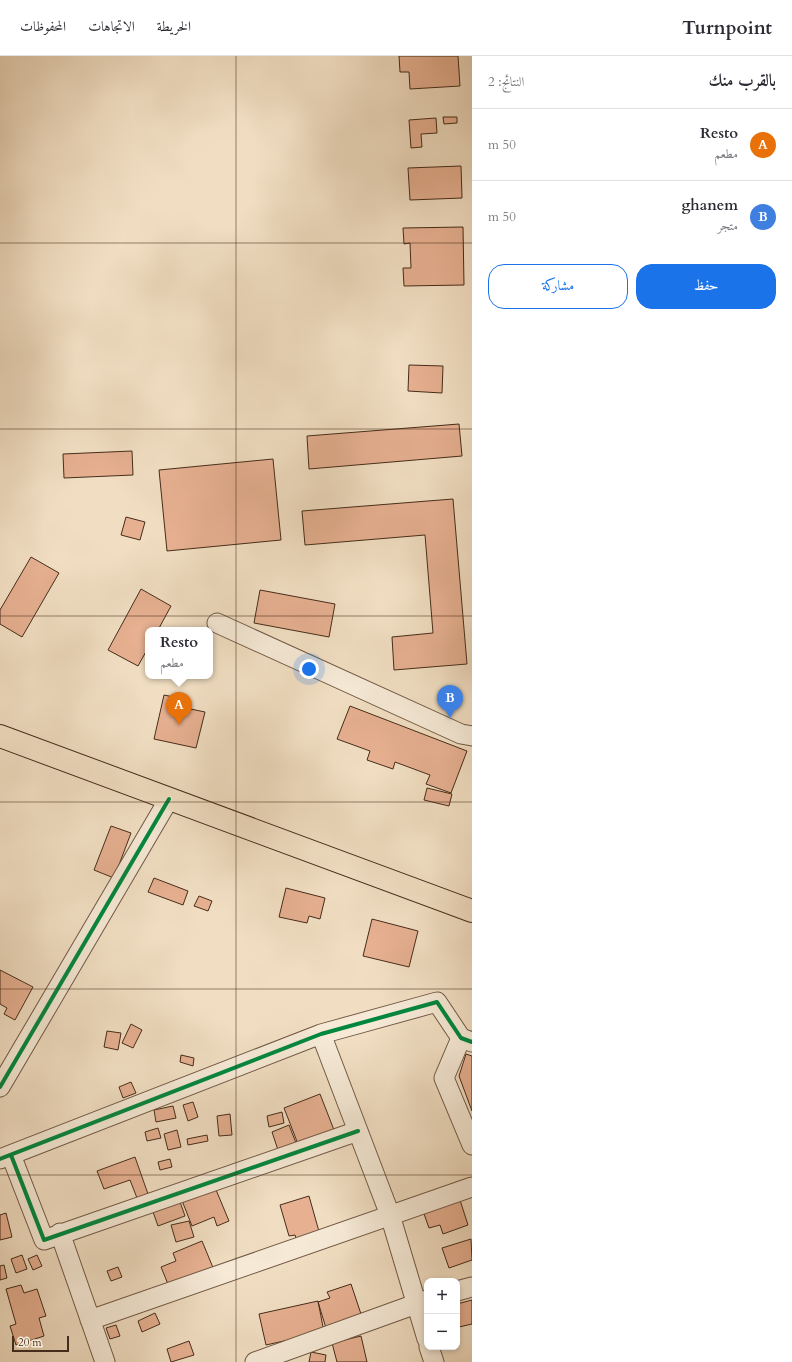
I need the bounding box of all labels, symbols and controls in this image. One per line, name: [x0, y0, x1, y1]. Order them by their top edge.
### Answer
text: Turnpoint: [682, 15, 772, 41]
text: المحفوظات: [20, 17, 66, 36]
text: الاتجاهات: [88, 17, 135, 36]
text: الخريطة: [157, 17, 191, 36]
text: بالقرب منك: [709, 69, 776, 92]
text: النتائج: 2: [488, 73, 524, 91]
text: Resto: [700, 123, 738, 143]
text: 50 m: [488, 136, 516, 154]
text: A: [758, 136, 768, 154]
text: مطعم: [714, 145, 738, 163]
text: ghanem: [681, 195, 738, 215]
text: 50 m: [488, 208, 516, 226]
text: B: [758, 208, 768, 226]
text: متجر: [717, 217, 738, 235]
button: مشاركة: [488, 264, 628, 309]
button: حفظ: [636, 264, 776, 309]
popup: [145, 627, 213, 679]
text: Resto: [160, 632, 198, 652]
text: مطعم: [160, 654, 184, 672]
your location: [299, 659, 319, 679]
pin: B: [437, 685, 463, 718]
pin: A: [166, 692, 192, 725]
map controls: [424, 1278, 460, 1350]
button: +: [424, 1278, 460, 1314]
button: −: [424, 1314, 460, 1350]
scale bar: [12, 1334, 69, 1353]
text: 20 m: [18, 1335, 42, 1350]

